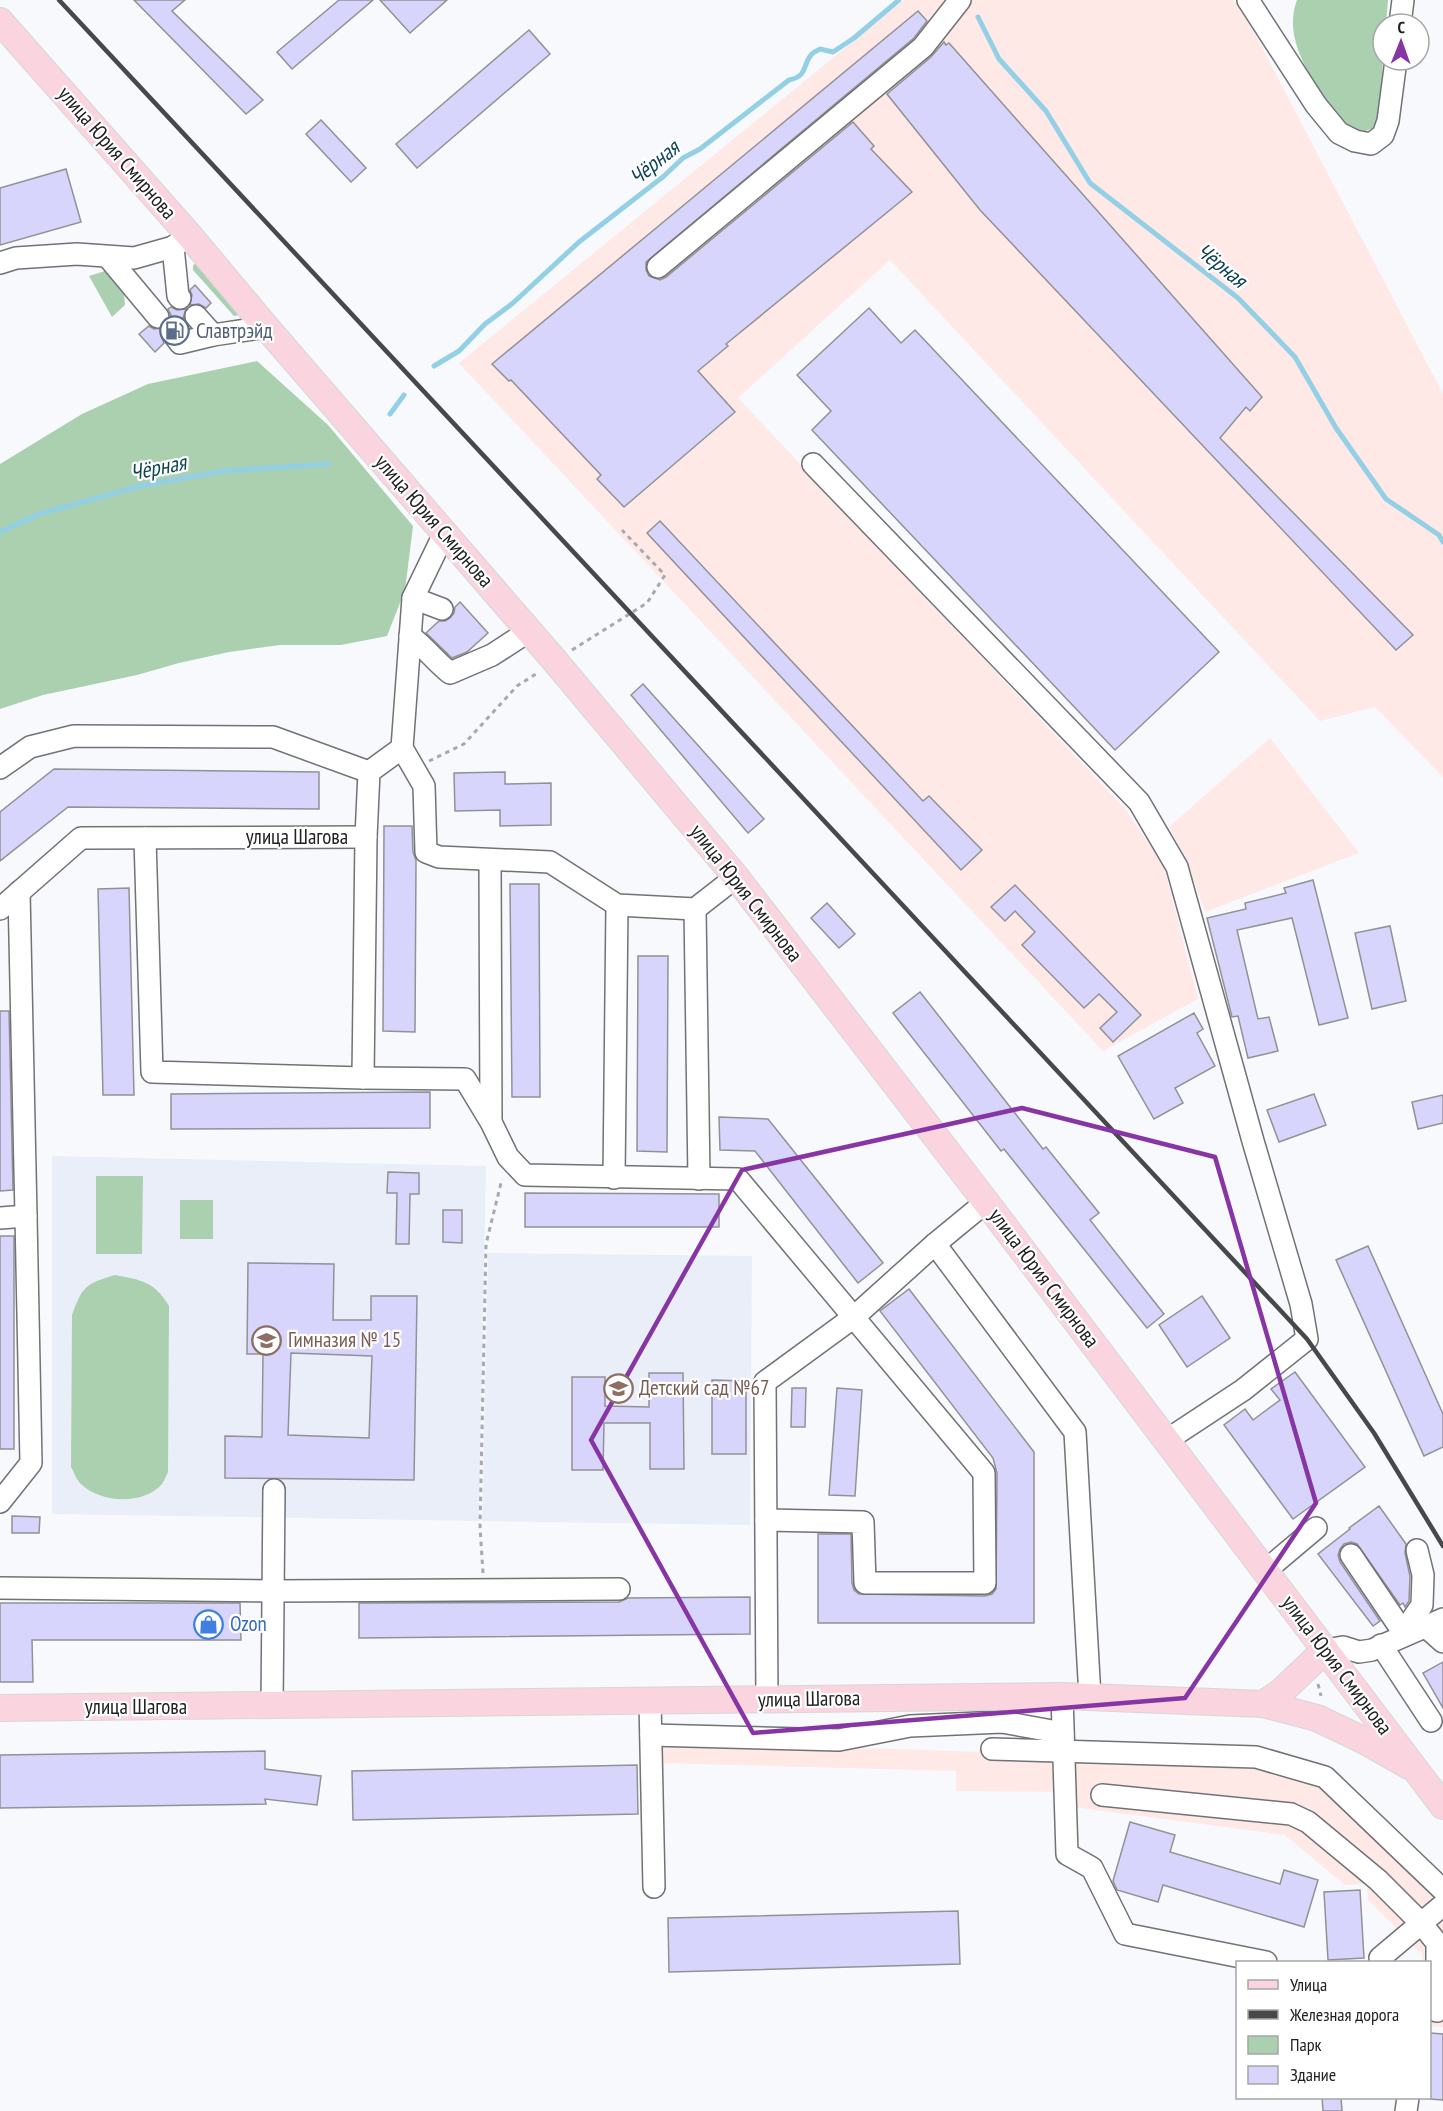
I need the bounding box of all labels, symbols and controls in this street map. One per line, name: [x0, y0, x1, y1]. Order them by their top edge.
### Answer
north arrow: [1371, 12, 1431, 72]
text: С: [1397, 17, 1406, 37]
street label: улица Юрия Смирнова: [52, 81, 183, 225]
water label: Чёрная: [623, 132, 687, 191]
water label: Чёрная: [1191, 236, 1255, 295]
fuel station icon: Славтрэйд: [159, 315, 191, 347]
place label: Славтрэйд: [196, 317, 272, 344]
water label: Чёрная: [128, 447, 191, 486]
street label: улица Юрия Смирнова: [369, 449, 500, 593]
street label: улица Юрия Смирнова: [684, 818, 809, 967]
street label: улица Шагова: [246, 823, 348, 850]
street label: улица Юрия Смирнова: [983, 1203, 1106, 1353]
school or university icon: Гимназия № 15: [251, 1324, 283, 1356]
place label: Гимназия № 15: [288, 1326, 401, 1353]
school or university icon: Детский сад №67: [602, 1372, 634, 1404]
place label: Детский сад №67: [639, 1374, 769, 1401]
street label: улица Юрия Смирнова: [1276, 1590, 1399, 1740]
shop icon: Ozon: [193, 1608, 225, 1640]
place label: Ozon: [230, 1610, 267, 1637]
street label: улица Шагова: [758, 1684, 860, 1713]
street label: улица Шагова: [85, 1693, 187, 1720]
legend: [1236, 1961, 1431, 2099]
text: Улица: [1290, 1973, 1327, 1996]
text: Железная дорога: [1289, 2003, 1399, 2026]
text: Парк: [1290, 2033, 1321, 2056]
text: Здание: [1290, 2063, 1336, 2086]

